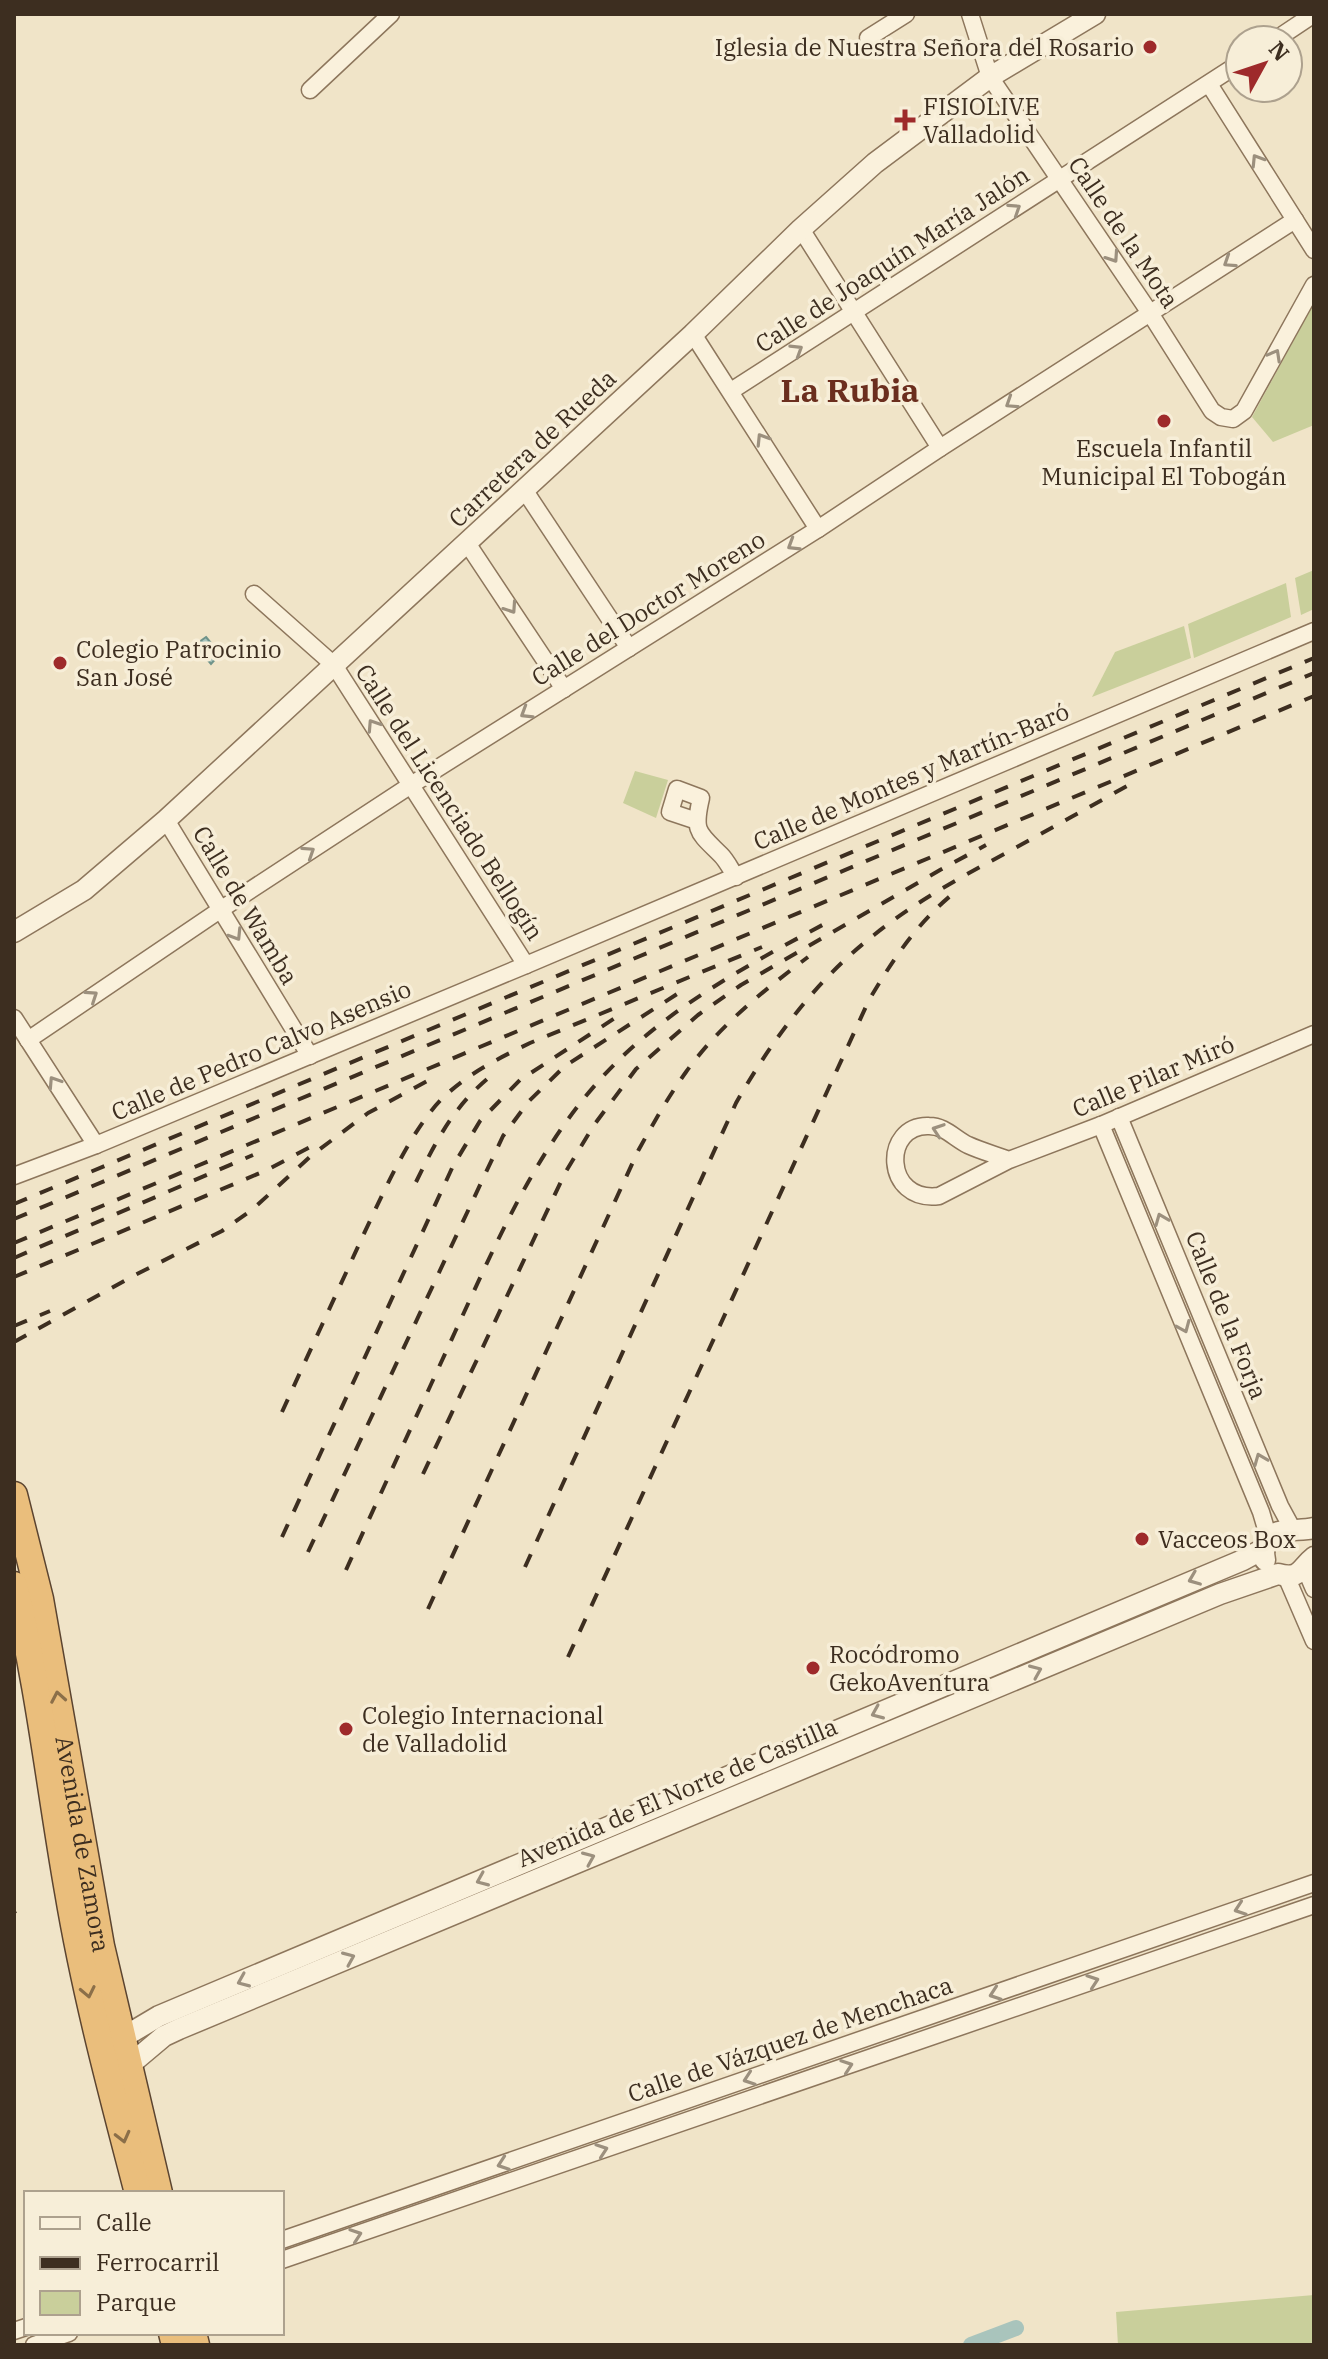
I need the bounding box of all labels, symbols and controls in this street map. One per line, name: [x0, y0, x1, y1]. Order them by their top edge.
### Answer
north arrow: [1224, 24, 1304, 104]
place label: Iglesia de Nuestra Señora del Rosario: [715, 31, 1134, 63]
text: N: [1263, 35, 1296, 67]
marker: Iglesia de Nuestra Señora del Rosario: [1141, 38, 1159, 56]
place label: FISIOLIVE Valladolid: [923, 90, 1040, 150]
marker: FISIOLIVE Valladolid: [894, 109, 916, 131]
street label: Calle de la Mota: [1061, 150, 1187, 314]
one-way arrow: [1252, 155, 1267, 169]
street label: Calle de Joaquín María Jalón: [749, 158, 1035, 360]
one-way arrow: [1007, 203, 1021, 218]
one-way arrow: [1103, 249, 1118, 263]
one-way arrow: [1224, 252, 1238, 267]
one-way arrow: [788, 344, 803, 359]
one-way arrow: [1265, 349, 1281, 363]
street label: Carretera de Rueda: [441, 362, 623, 534]
district label: La Rubia: [781, 369, 919, 411]
one-way arrow: [1005, 393, 1020, 408]
marker: Escuela Infantil Municipal El Tobogán: [1155, 412, 1173, 430]
place label: Escuela Infantil Municipal El Tobogán: [1041, 432, 1287, 492]
one-way arrow: [756, 434, 771, 448]
street label: Calle del Doctor Moreno: [525, 523, 771, 693]
one-way arrow: [787, 535, 802, 550]
one-way arrow: [501, 600, 516, 614]
place label: Colegio Patrocinio San José: [76, 633, 281, 693]
marker: Colegio Patrocinio San José: [51, 654, 69, 672]
street label: Calle del Licenciado Bellogín: [349, 658, 551, 946]
street label: Calle de Montes y Martín-Baró: [748, 695, 1074, 857]
one-way arrow: [520, 703, 534, 718]
one-way arrow: [367, 719, 382, 734]
street label: Calle de Wamba: [186, 820, 306, 990]
one-way arrow: [300, 847, 314, 862]
one-way arrow: [226, 926, 241, 941]
street label: Calle de Pedro Calvo Asensio: [106, 972, 416, 1128]
one-way arrow: [84, 991, 98, 1006]
street label: Calle Pilar Miró: [1067, 1027, 1239, 1125]
one-way arrow: [49, 1076, 64, 1091]
one-way arrow: [932, 1123, 946, 1139]
one-way arrow: [1154, 1213, 1170, 1227]
street label: Calle de la Forja: [1179, 1226, 1275, 1404]
one-way arrow: [1174, 1319, 1191, 1333]
one-way arrow: [1254, 1453, 1270, 1467]
place label: Vacceos Box: [1158, 1523, 1296, 1555]
marker: Vacceos Box: [1133, 1530, 1151, 1548]
one-way arrow: [1188, 1570, 1202, 1586]
place label: Rocódromo GekoAventura: [829, 1638, 990, 1698]
marker: Rocódromo GekoAventura: [804, 1659, 822, 1677]
one-way arrow: [1027, 1665, 1042, 1681]
one-way arrow: [50, 1691, 67, 1704]
place label: Colegio Internacional de Valladolid: [362, 1699, 604, 1759]
one-way arrow: [871, 1703, 885, 1720]
street label: Avenida de El Norte de Castilla: [512, 1710, 842, 1874]
marker: Colegio Internacional de Valladolid: [337, 1720, 355, 1738]
street label: Avenida de Zamora: [48, 1733, 118, 1955]
one-way arrow: [581, 1851, 595, 1867]
one-way arrow: [476, 1870, 490, 1886]
one-way arrow: [1234, 1899, 1248, 1915]
one-way arrow: [341, 1951, 355, 1967]
street label: Calle de Vázquez de Menchaca: [623, 1968, 957, 2110]
one-way arrow: [237, 1971, 251, 1987]
one-way arrow: [1086, 1975, 1100, 1991]
one-way arrow: [988, 1984, 1002, 2000]
one-way arrow: [78, 1985, 95, 1999]
one-way arrow: [840, 2059, 854, 2075]
one-way arrow: [743, 2069, 757, 2085]
one-way arrow: [114, 2129, 131, 2143]
one-way arrow: [594, 2144, 608, 2160]
one-way arrow: [497, 2154, 511, 2170]
legend: [24, 2191, 284, 2335]
text: Calle: [96, 2206, 152, 2238]
one-way arrow: [348, 2228, 362, 2244]
text: Ferrocarril: [96, 2246, 219, 2278]
text: Parque: [96, 2286, 176, 2318]

